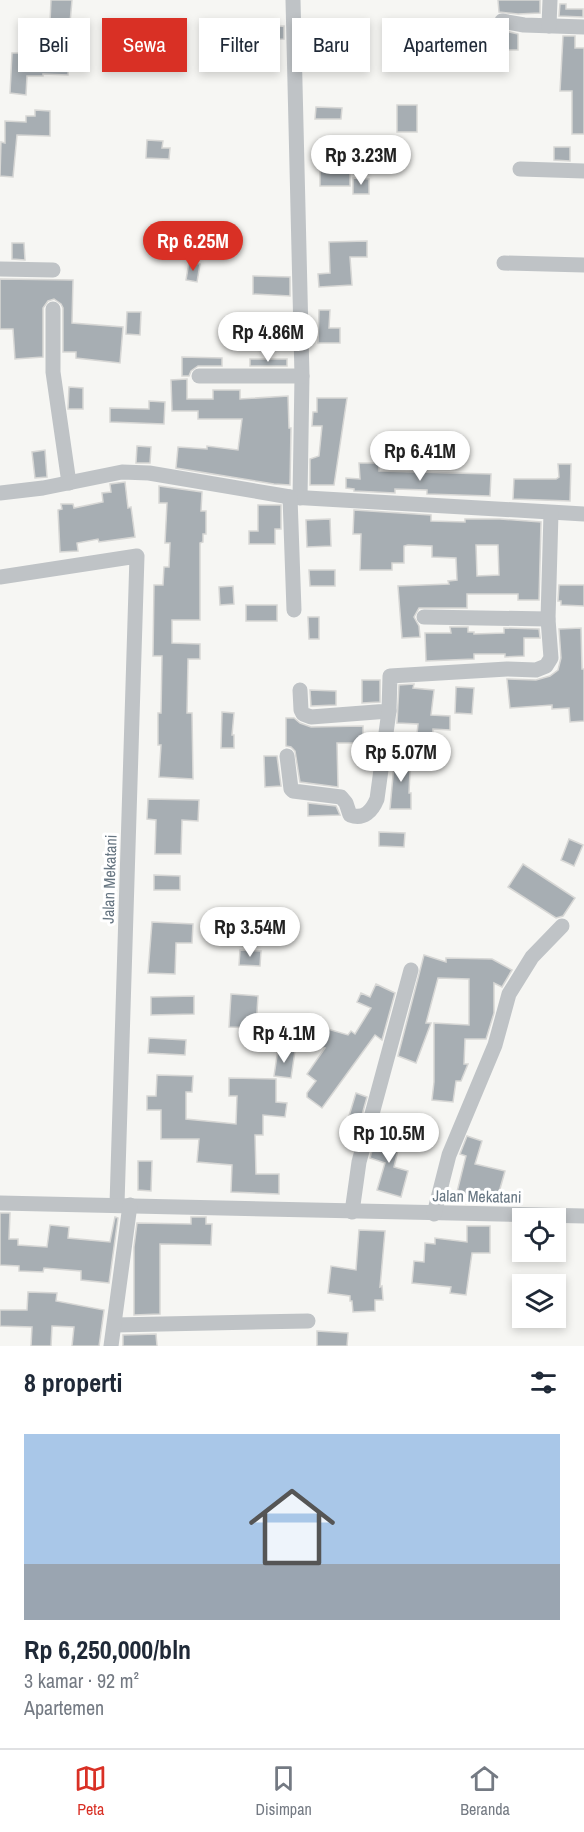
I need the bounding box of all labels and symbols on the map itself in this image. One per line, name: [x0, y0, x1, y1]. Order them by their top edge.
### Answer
pin: Rp 3.23M: [299, 135, 423, 186]
pin: Rp 6.25M: [131, 221, 255, 272]
pin: Rp 4.86M: [206, 312, 330, 363]
pin: Rp 6.41M: [358, 431, 482, 482]
pin: Rp 5.07M: [339, 732, 463, 783]
street label: Jalan Mekatani: [96, 834, 122, 924]
pin: Rp 3.54M: [188, 907, 312, 958]
pin: Rp 4.1M: [229, 1013, 339, 1064]
pin: Rp 10.5M: [327, 1113, 451, 1164]
street label: Jalan Mekatani: [432, 1184, 522, 1208]

